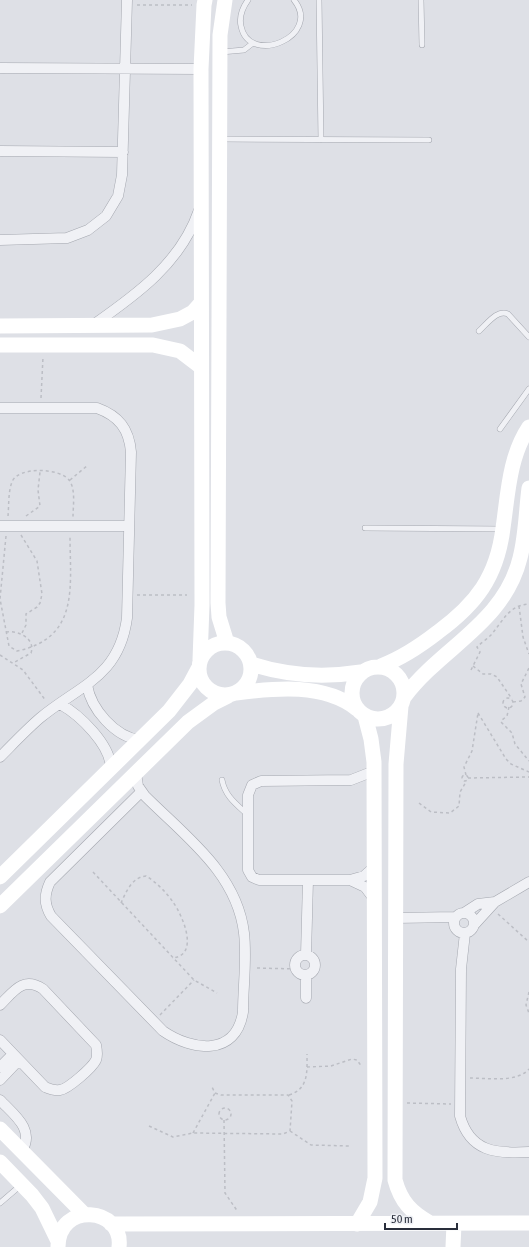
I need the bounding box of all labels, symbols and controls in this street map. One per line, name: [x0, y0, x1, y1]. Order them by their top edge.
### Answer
scale bar: [385, 1205, 457, 1231]
text: 50 m: [391, 1212, 413, 1226]

